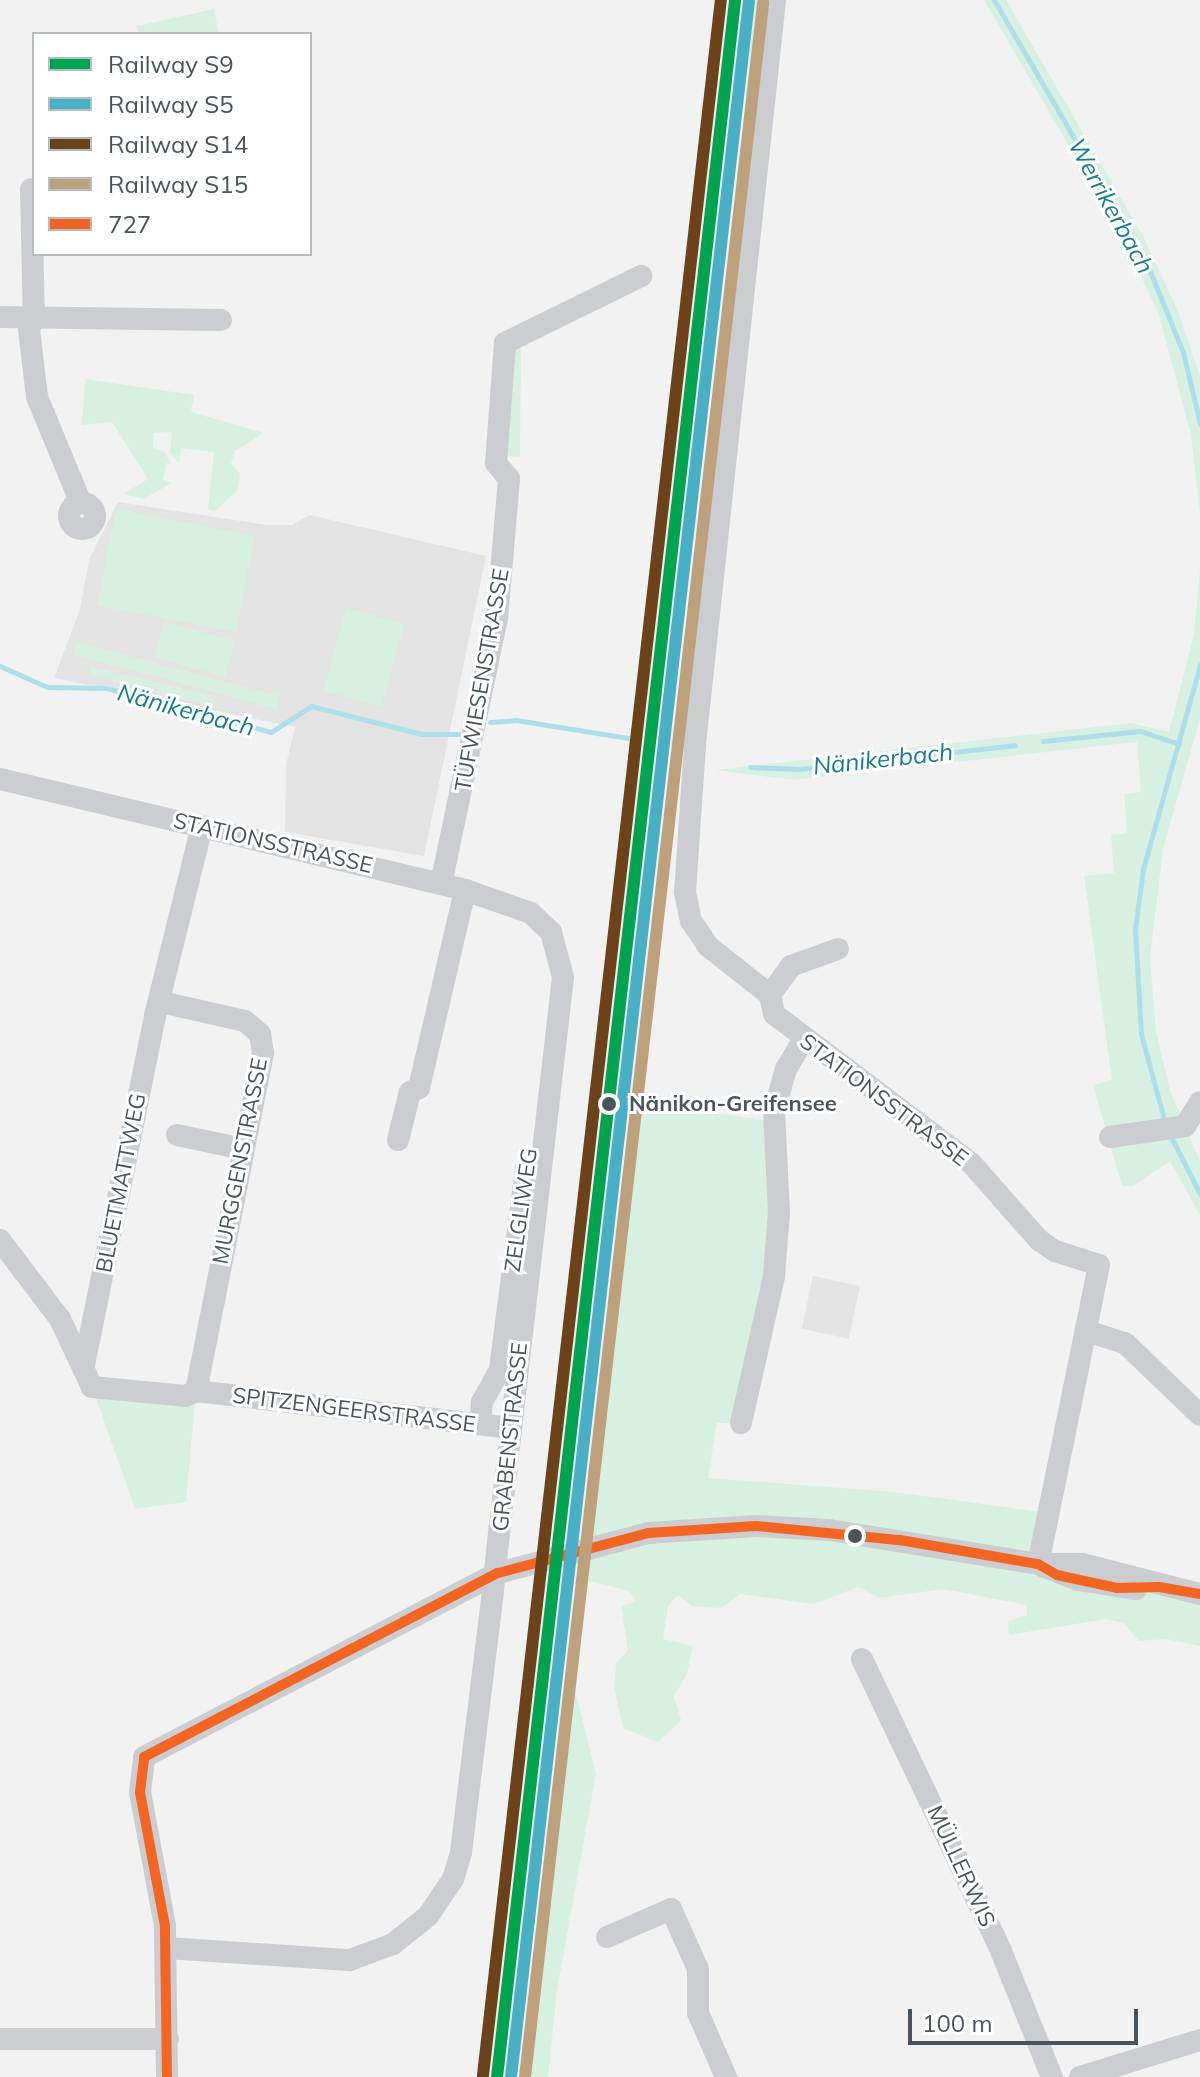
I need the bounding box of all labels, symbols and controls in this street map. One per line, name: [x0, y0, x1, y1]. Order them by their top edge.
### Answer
legend: [32, 32, 312, 256]
text: Railway S9: [108, 49, 234, 79]
text: Railway S5: [108, 89, 234, 119]
text: Railway S14: [108, 129, 248, 159]
water label: Werrikerbach: [1062, 133, 1160, 279]
text: Railway S15: [108, 169, 248, 199]
text: 727: [108, 209, 151, 239]
street label: TÜFWIESENSTRASSE: [449, 567, 515, 793]
water label: Nänikerbach: [114, 678, 258, 742]
water label: Nänikerbach: [812, 737, 954, 781]
street label: STATIONSSTRASSE: [171, 807, 375, 879]
street label: STATIONSSTRASSE: [795, 1028, 973, 1172]
street label: MURGGENSTRASSE: [207, 1056, 273, 1266]
street label: BLUETMATTWEG: [91, 1091, 151, 1275]
marker: Nänikon-Greifensee: [596, 1091, 622, 1117]
place label: Nänikon-Greifensee: [629, 1091, 837, 1117]
street label: ZELGLIWEG: [499, 1147, 543, 1273]
street label: GRABENSTRASSE: [487, 1341, 533, 1533]
street label: SPITZENGEERSTRASSE: [231, 1382, 477, 1438]
unlabelled marker: [847, 1528, 863, 1544]
street label: MÜLLERWIS: [921, 1801, 1001, 1931]
scale bar: [912, 1993, 1142, 2043]
text: 100 m: [922, 2008, 993, 2038]

